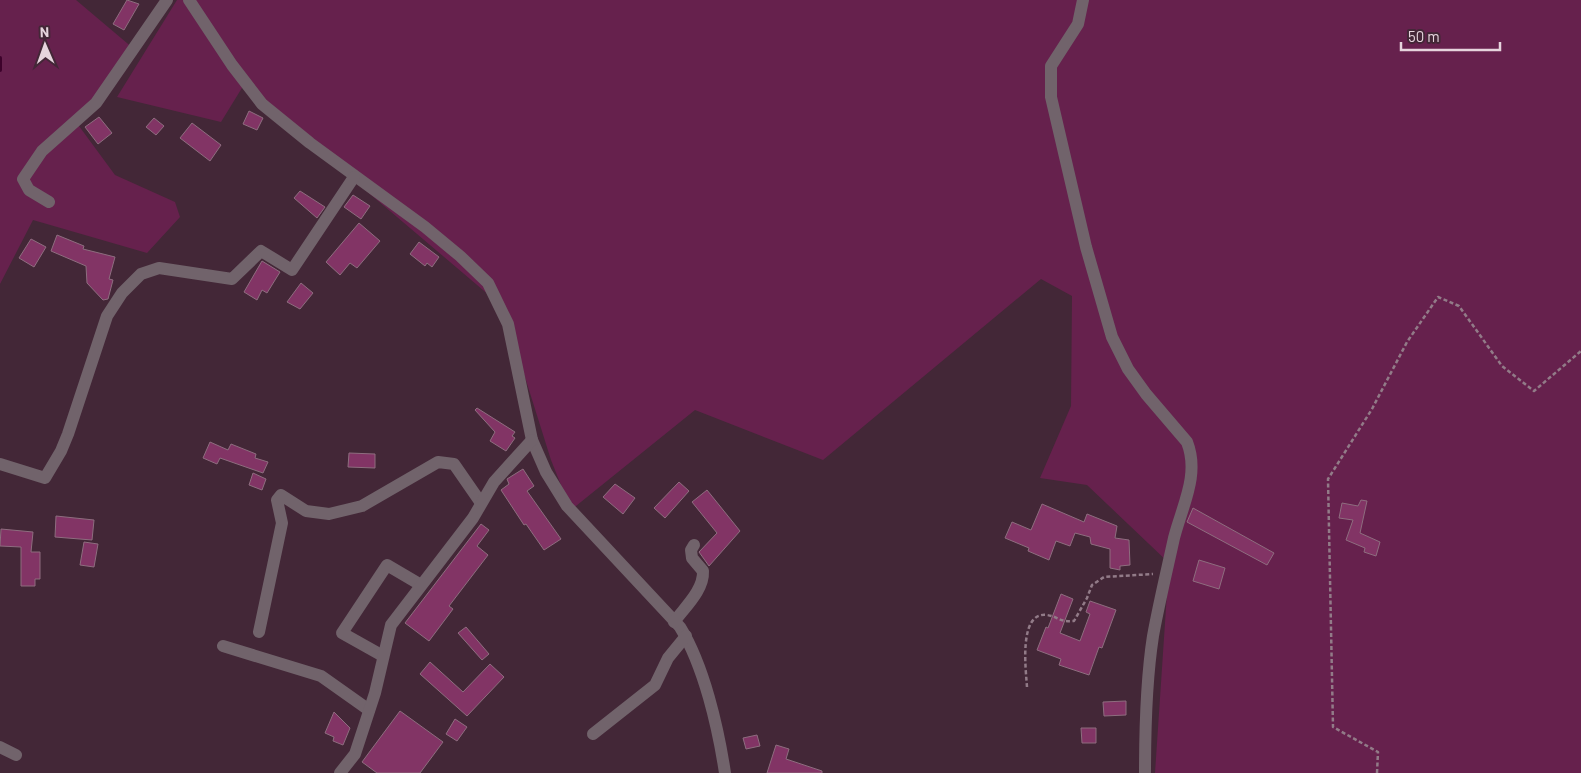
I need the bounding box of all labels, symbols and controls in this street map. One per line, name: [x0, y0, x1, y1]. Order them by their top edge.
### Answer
north arrow: [20, 20, 70, 70]
scale bar: [1401, 20, 1500, 52]
text: N: [40, 23, 49, 40]
text: 50 m: [1408, 27, 1440, 45]

